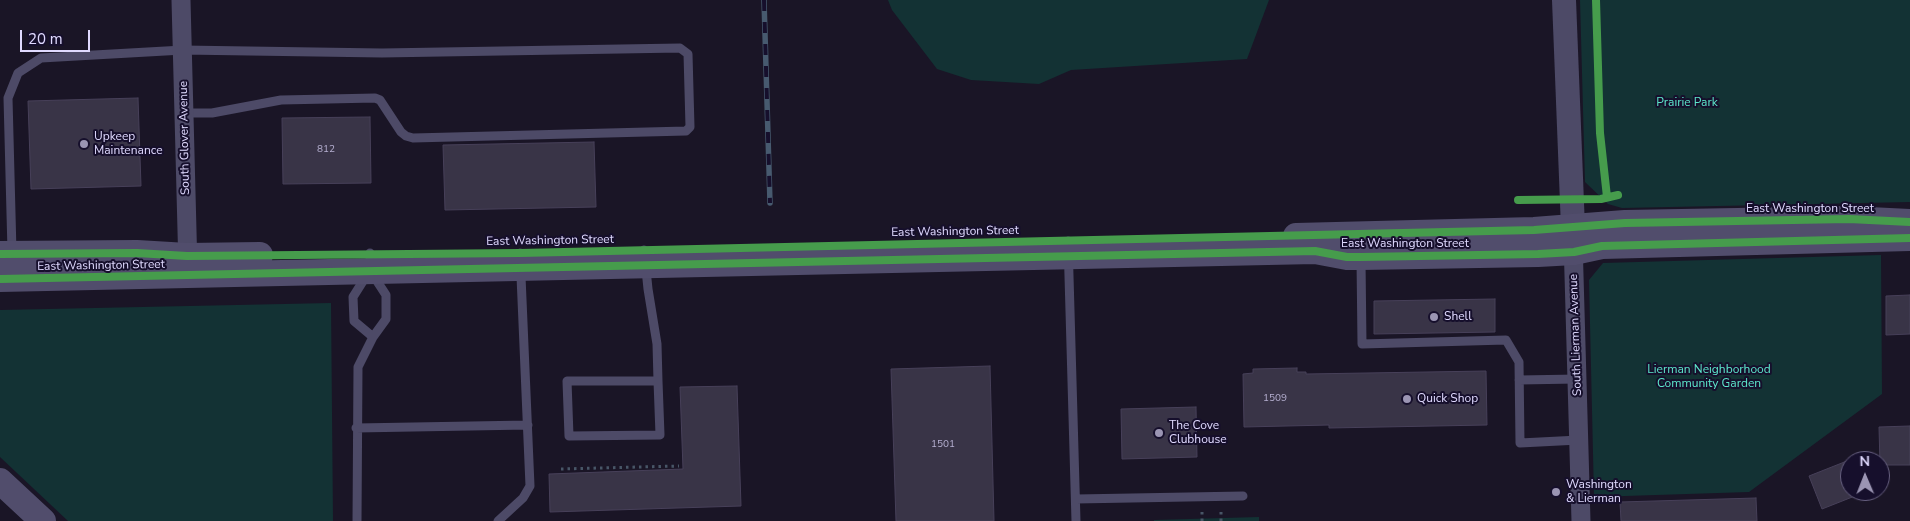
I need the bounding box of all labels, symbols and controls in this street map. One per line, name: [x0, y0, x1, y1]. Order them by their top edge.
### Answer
scale bar: [22, 20, 92, 52]
text: 20 m: [28, 29, 63, 49]
street label: South Glover Avenue: [177, 81, 193, 195]
park label: Prairie Park: [1656, 96, 1718, 110]
place label: Upkeep Maintenance: [94, 130, 163, 158]
marker: Upkeep Maintenance: [78, 138, 90, 150]
house number: 812: [317, 144, 335, 156]
street label: East Washington Street: [1746, 202, 1874, 216]
street label: East Washington Street: [891, 224, 1019, 240]
street label: East Washington Street: [486, 233, 614, 249]
street label: East Washington Street: [1341, 237, 1469, 251]
street label: East Washington Street: [37, 258, 165, 274]
street label: South Lierman Avenue: [1567, 274, 1585, 396]
place label: Shell: [1444, 310, 1472, 324]
marker: Shell: [1428, 311, 1440, 323]
park label: Lierman Neighborhood Community Garden: [1647, 363, 1771, 391]
place label: Quick Shop: [1417, 392, 1478, 406]
house number: 1509: [1263, 393, 1287, 405]
marker: Quick Shop: [1401, 393, 1413, 405]
place label: The Cove Clubhouse: [1169, 419, 1227, 447]
marker: The Cove Clubhouse: [1153, 427, 1165, 439]
house number: 1501: [931, 439, 955, 451]
north arrow: [1840, 451, 1890, 501]
text: N: [1859, 452, 1870, 471]
place label: Washington & Lierman: [1566, 478, 1632, 506]
marker: Washington & Lierman: [1550, 486, 1562, 498]

